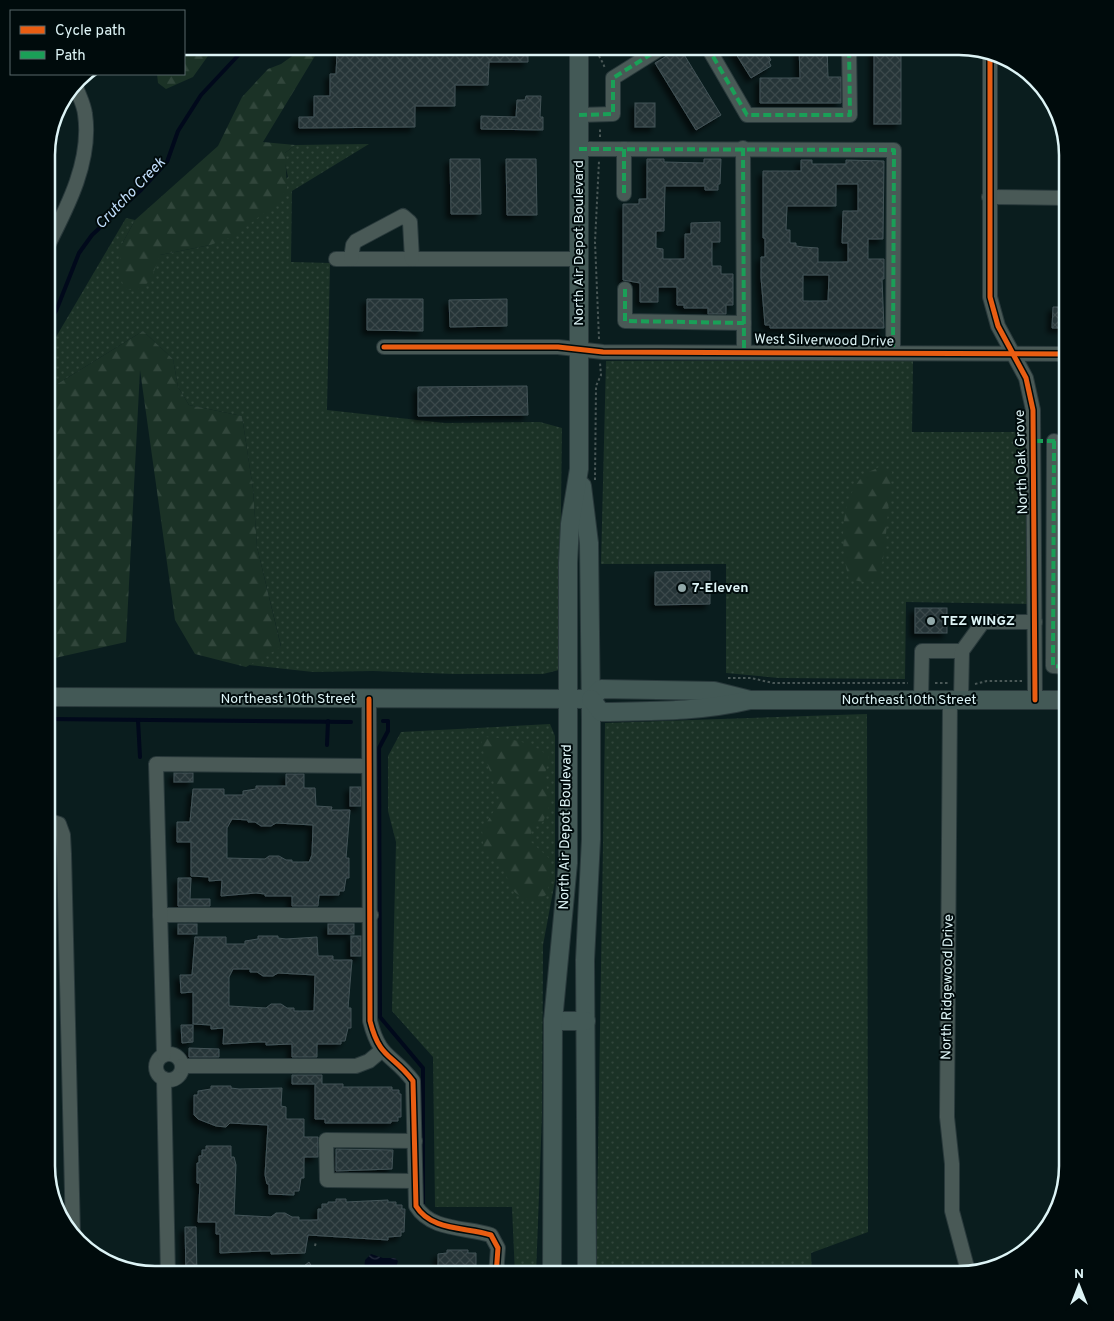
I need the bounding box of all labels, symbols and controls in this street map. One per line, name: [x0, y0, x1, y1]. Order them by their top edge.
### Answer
legend: [10, 10, 185, 75]
text: Cycle path: [55, 22, 126, 41]
text: Path: [55, 47, 86, 66]
water label: Crutcho Creek: [92, 154, 170, 234]
street label: North Air Depot Boulevard: [571, 160, 588, 326]
street label: West Silverwood Drive: [754, 331, 894, 351]
street label: North Oak Grove: [1012, 409, 1032, 515]
place label: 7-Eleven: [692, 580, 749, 597]
marker: 7-Eleven: [676, 582, 688, 594]
place label: TEZ WINGZ: [941, 613, 1015, 630]
marker: TEZ WINGZ: [925, 615, 937, 627]
street label: Northeast 10th Street: [220, 691, 356, 708]
street label: Northeast 10th Street: [841, 692, 977, 709]
street label: North Air Depot Boulevard: [556, 744, 576, 910]
street label: North Ridgewood Drive: [938, 914, 958, 1060]
north arrow: [1054, 1261, 1104, 1311]
text: N: [1074, 1266, 1084, 1283]

